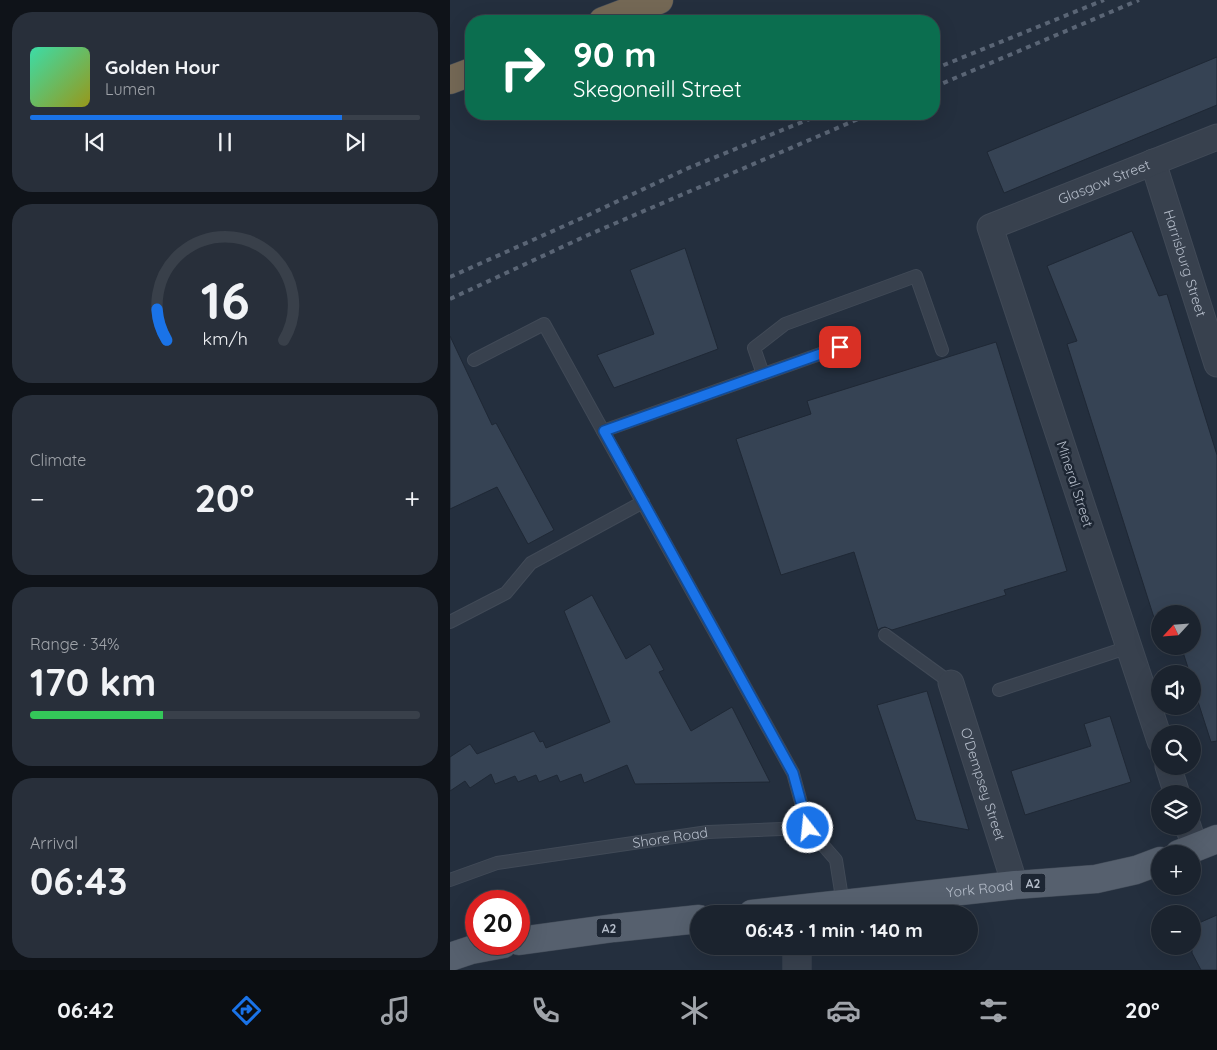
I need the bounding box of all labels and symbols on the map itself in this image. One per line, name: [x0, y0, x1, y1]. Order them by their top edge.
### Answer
street label: Glasgow Street: [1055, 155, 1153, 208]
street label: Harrisburg Street: [1160, 207, 1211, 319]
pin: [819, 326, 861, 368]
street label: Mineral Street: [1053, 439, 1097, 530]
north arrow: [1151, 605, 1201, 655]
street label: O'Dempsey Street: [957, 725, 1009, 843]
position arrow: [781, 801, 833, 853]
street label: Shore Road: [631, 823, 709, 852]
road number: A2: [1020, 874, 1046, 892]
street label: York Road: [945, 876, 1014, 902]
speed limit sign: 20: [465, 890, 530, 955]
road number: A2: [596, 918, 622, 938]

